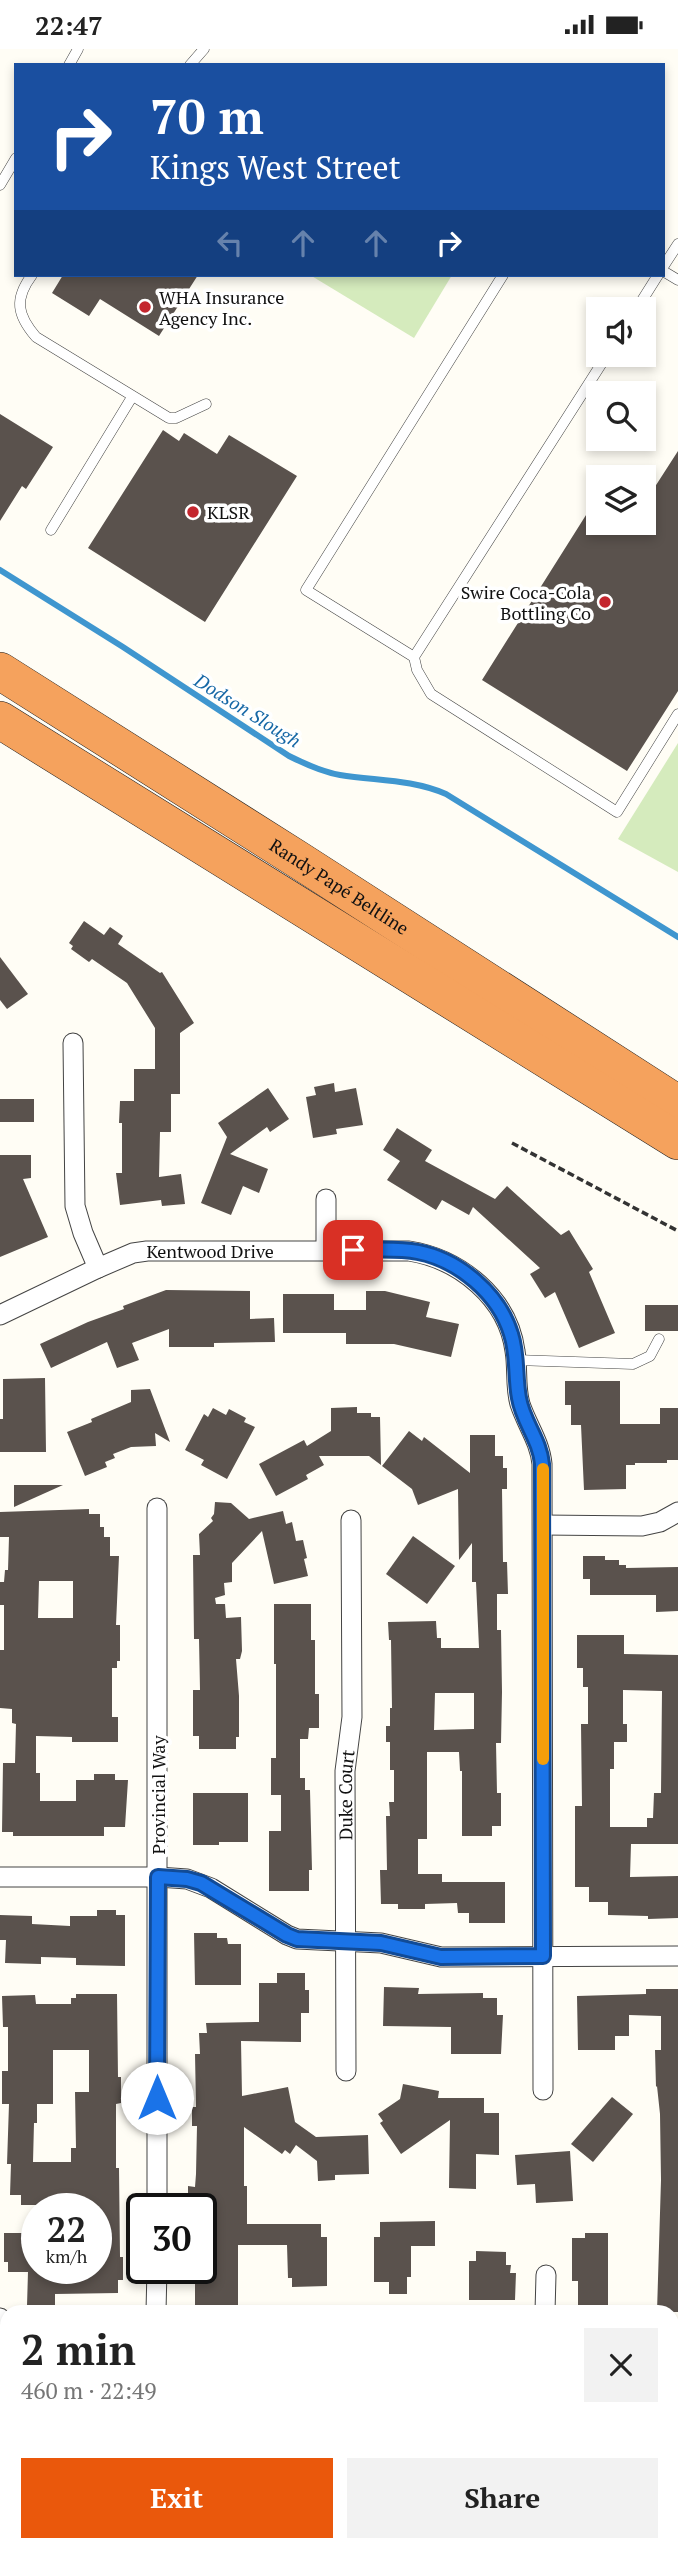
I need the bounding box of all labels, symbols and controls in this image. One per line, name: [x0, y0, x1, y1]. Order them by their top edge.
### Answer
text: 22:47: [35, 8, 103, 42]
text: 70 m: [150, 83, 264, 148]
icon: right: [35, 91, 126, 182]
text: Kings West Street: [150, 146, 401, 188]
icon: left: [211, 224, 249, 262]
icon: ahead: [284, 224, 322, 262]
icon: ahead: [357, 224, 395, 262]
icon: right: [430, 224, 468, 262]
place label: WHA Insurance Agency Inc.: [159, 285, 284, 330]
map controls: [586, 297, 656, 535]
button: sound: [586, 297, 656, 367]
marker: WHA Insurance Agency Inc.: [137, 299, 153, 315]
button: search: [586, 381, 656, 451]
button: layers: [586, 465, 656, 535]
place label: KLSR: [207, 500, 250, 524]
marker: KLSR: [185, 504, 201, 520]
place label: Swire Coca-Cola Bottling Co: [461, 580, 591, 625]
marker: Swire Coca-Cola Bottling Co: [597, 594, 613, 610]
water label: Dodson Slough: [189, 667, 306, 753]
street label: Randy Papé Beltline: [265, 833, 414, 940]
pin: [323, 1220, 383, 1280]
icon: arrive: [334, 1231, 372, 1269]
street label: Kentwood Drive: [146, 1239, 274, 1263]
street label: Provincial Way: [146, 1735, 170, 1855]
street label: Duke Court: [333, 1748, 360, 1840]
position arrow: [120, 2061, 194, 2135]
speed limit sign: 30: [126, 2193, 217, 2284]
text: 22: [47, 2206, 86, 2252]
text: km/h: [46, 2244, 87, 2268]
text: 2 min: [21, 2321, 136, 2377]
button: close: [584, 2328, 658, 2402]
text: 460 m · 22:49: [21, 2375, 156, 2406]
button: Exit: [21, 2458, 333, 2538]
button: Share: [347, 2458, 658, 2538]

